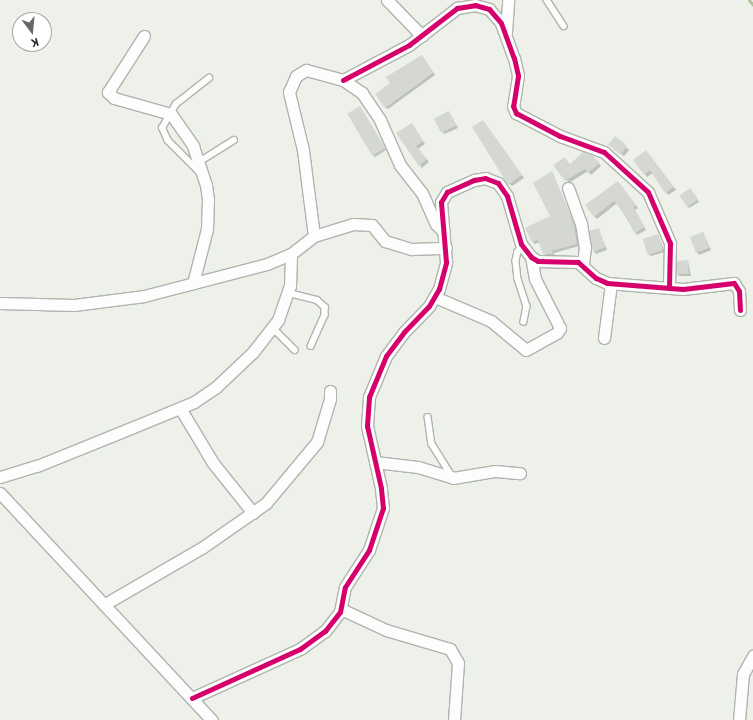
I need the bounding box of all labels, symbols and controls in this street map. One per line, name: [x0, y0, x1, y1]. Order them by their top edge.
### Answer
north arrow: [12, 12, 52, 52]
text: K: [30, 35, 41, 51]

